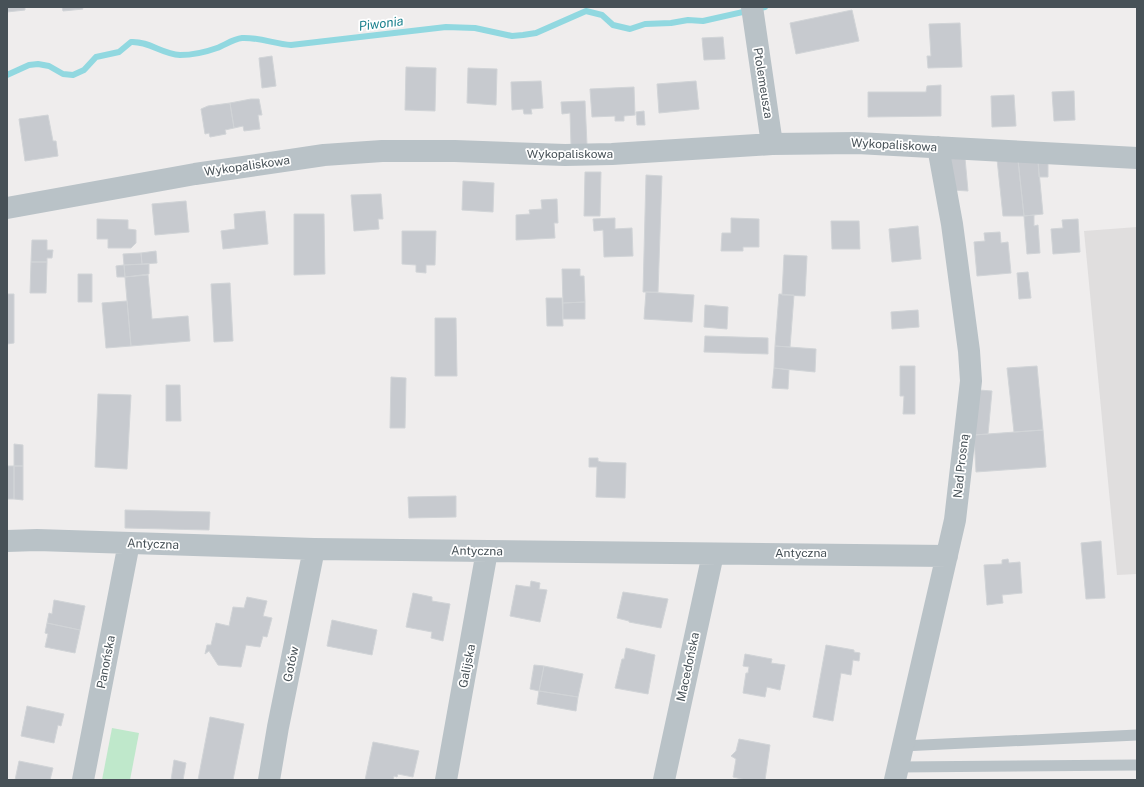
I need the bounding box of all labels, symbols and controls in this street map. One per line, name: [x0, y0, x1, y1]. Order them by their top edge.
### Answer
water label: Piwonia: [358, 13, 404, 34]
street label: Ptolemeusza: [750, 46, 776, 120]
street label: Wykopaliskowa: [850, 136, 938, 154]
street label: Wykopaliskowa: [527, 147, 613, 161]
street label: Wykopaliskowa: [203, 153, 291, 179]
street label: Nad Prosną: [951, 433, 971, 499]
street label: Antyczna: [127, 536, 179, 552]
street label: Antyczna: [451, 544, 503, 558]
street label: Antyczna: [775, 546, 827, 560]
street label: Macedońska: [674, 631, 702, 703]
street label: Panońska: [94, 634, 118, 690]
street label: Galijska: [456, 643, 478, 689]
street label: Gotów: [280, 644, 302, 683]

